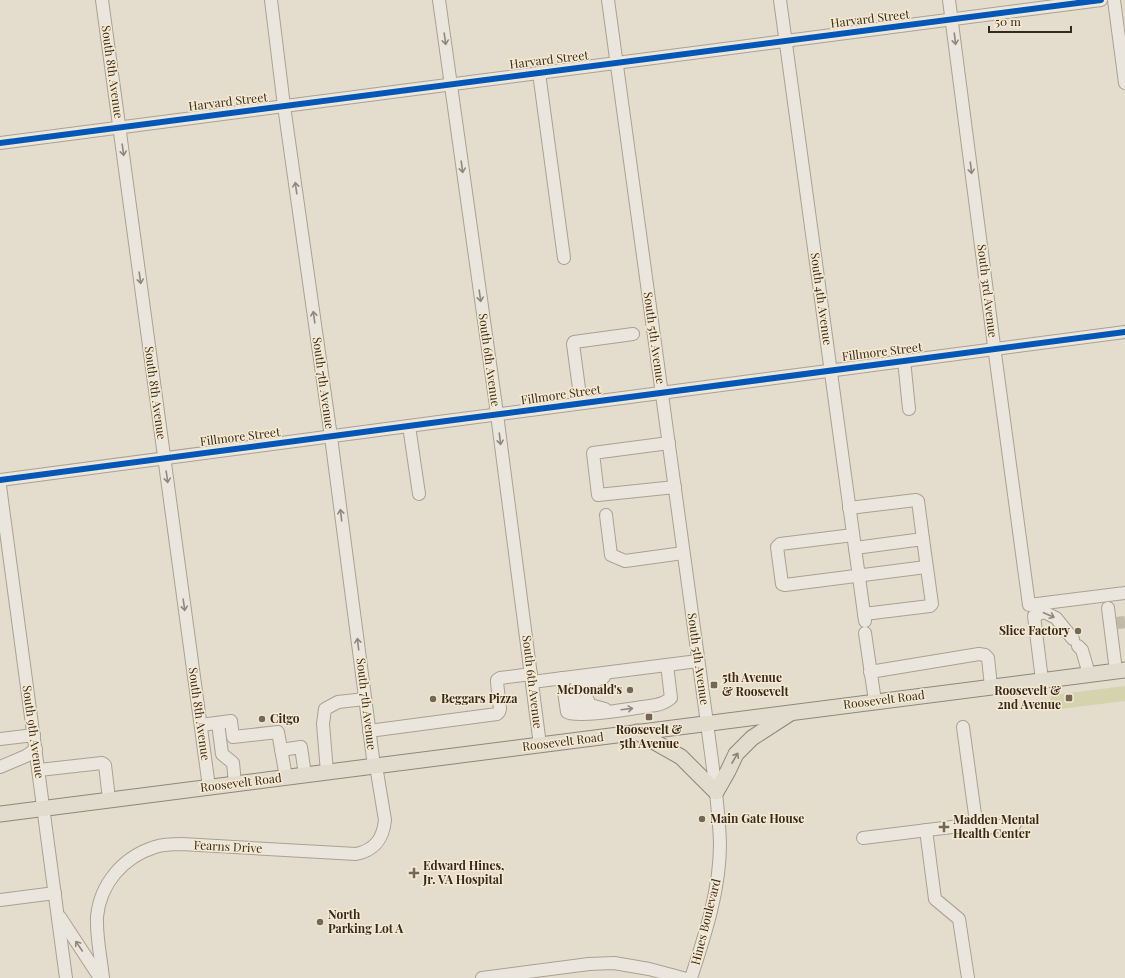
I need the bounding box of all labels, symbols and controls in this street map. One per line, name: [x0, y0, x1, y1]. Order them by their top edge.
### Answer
street label: Harvard Street: [829, 5, 911, 31]
scale bar: [989, 8, 1071, 34]
text: 50 m: [995, 13, 1021, 29]
street label: South 8th Avenue: [99, 24, 127, 120]
one-way arrow: [441, 32, 449, 45]
one-way arrow: [951, 32, 958, 45]
street label: Harvard Street: [508, 46, 590, 72]
street label: Harvard Street: [187, 88, 269, 114]
one-way arrow: [119, 143, 126, 156]
one-way arrow: [458, 161, 466, 174]
one-way arrow: [967, 161, 975, 174]
one-way arrow: [292, 182, 300, 195]
street label: South 3rd Avenue: [974, 243, 1002, 339]
street label: South 4th Avenue: [808, 251, 836, 346]
one-way arrow: [136, 272, 144, 285]
one-way arrow: [476, 289, 484, 302]
street label: South 5th Avenue: [641, 291, 669, 385]
one-way arrow: [310, 311, 318, 324]
street label: South 6th Avenue: [476, 312, 504, 408]
street label: South 7th Avenue: [310, 336, 338, 430]
street label: Fillmore Street: [841, 338, 924, 364]
street label: South 8th Avenue: [142, 345, 170, 441]
street label: Fillmore Street: [520, 380, 603, 408]
street label: Fillmore Street: [199, 423, 282, 449]
one-way arrow: [496, 432, 504, 445]
one-way arrow: [163, 470, 171, 483]
one-way arrow: [337, 509, 345, 522]
one-way arrow: [180, 599, 188, 612]
street label: South 5th Avenue: [685, 612, 713, 706]
one-way arrow: [1043, 612, 1055, 620]
place label: Slice Factory: [999, 622, 1071, 638]
marker: Slice Factory: [1073, 626, 1083, 636]
street label: South 6th Avenue: [519, 634, 547, 730]
one-way arrow: [354, 638, 362, 651]
street label: South 7th Avenue: [353, 657, 381, 751]
street label: South 8th Avenue: [186, 666, 214, 762]
place label: 5th Avenue & Roosevelt: [722, 669, 790, 699]
marker: 5th Avenue & Roosevelt: [709, 680, 719, 690]
place label: McDonald's: [557, 681, 622, 697]
place label: Roosevelt & 2nd Avenue: [994, 682, 1061, 712]
street label: South 9th Avenue: [20, 684, 48, 779]
marker: McDonald's: [625, 685, 635, 695]
street label: Roosevelt Road: [842, 686, 926, 712]
place label: Beggars Pizza: [441, 690, 518, 706]
marker: Roosevelt & 2nd Avenue: [1064, 693, 1074, 703]
marker: Beggars Pizza: [428, 694, 438, 704]
one-way arrow: [620, 705, 633, 713]
place label: Citgo: [270, 710, 300, 726]
marker: Roosevelt & 5th Avenue: [644, 712, 654, 722]
marker: Citgo: [257, 714, 267, 724]
place label: Roosevelt & 5th Avenue: [616, 721, 683, 751]
street label: Roosevelt Road: [521, 728, 605, 754]
one-way arrow: [731, 752, 739, 764]
street label: Roosevelt Road: [199, 769, 283, 795]
place label: Main Gate House: [710, 810, 804, 826]
place label: Madden Mental Health Center: [953, 811, 1039, 841]
marker: Main Gate House: [697, 814, 707, 824]
marker: Madden Mental Health Center: [938, 821, 950, 833]
street label: Fearns Drive: [193, 836, 263, 856]
place label: Edward Hines, Jr. VA Hospital: [422, 857, 504, 887]
marker: Edward Hines, Jr. VA Hospital: [408, 867, 420, 879]
street label: Hines Boulevard: [687, 877, 723, 967]
place label: North Parking Lot A: [328, 906, 404, 936]
marker: North Parking Lot A: [315, 917, 325, 927]
one-way arrow: [75, 941, 83, 952]

